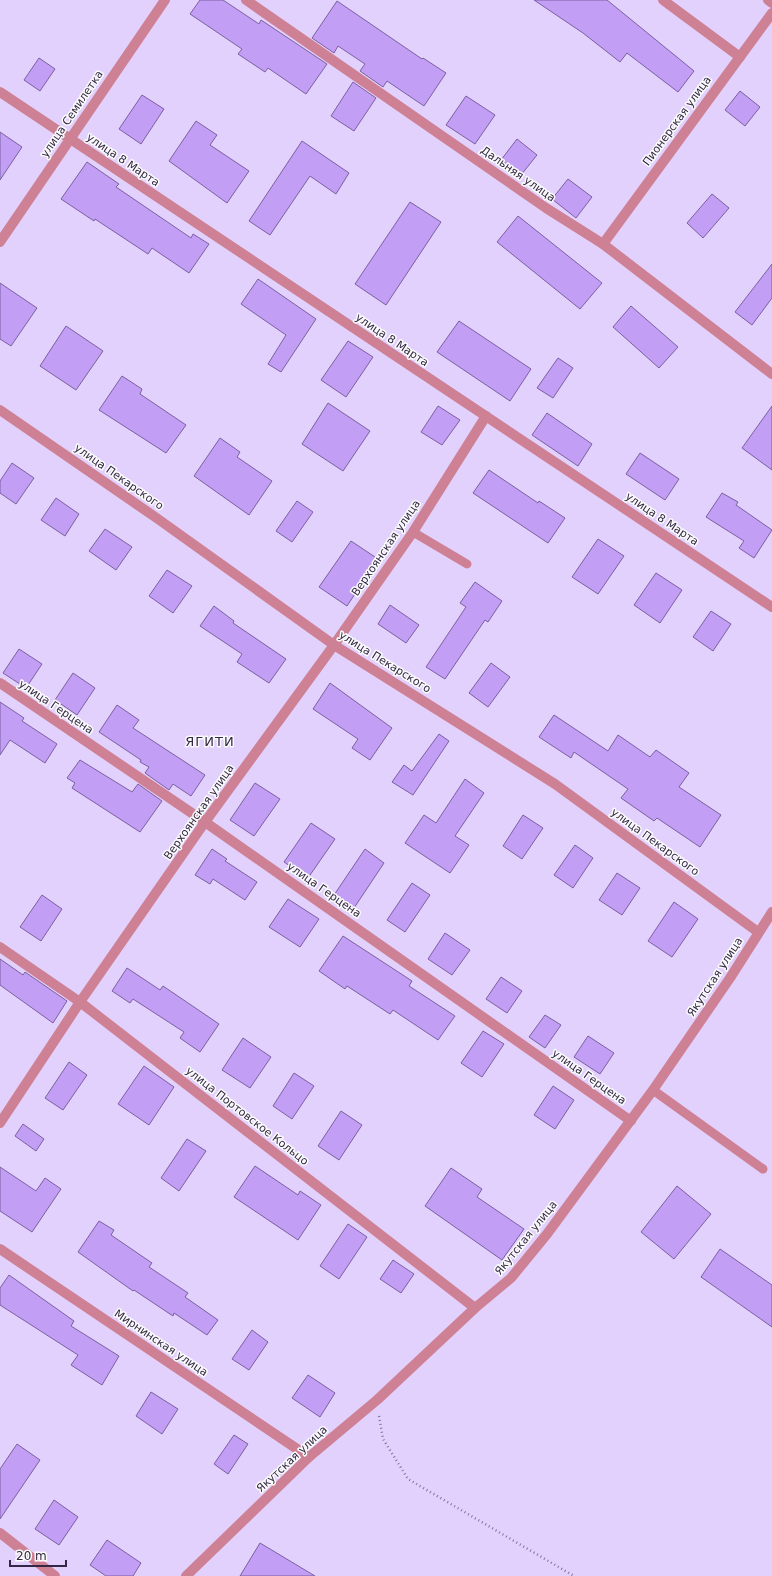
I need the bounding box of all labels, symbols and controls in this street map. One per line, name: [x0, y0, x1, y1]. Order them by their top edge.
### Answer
street label: улица Семилетка: [38, 68, 106, 160]
street label: Пионерская улица: [640, 74, 714, 168]
street label: улица 8 Марта: [84, 131, 162, 189]
street label: Дальняя улица: [478, 144, 558, 204]
street label: улица 8 Марта: [353, 311, 431, 369]
street label: улица Пекарского: [72, 441, 166, 513]
street label: улица 8 Марта: [623, 490, 701, 548]
street label: Верхоянская улица: [349, 498, 423, 598]
street label: улица Пекарского: [337, 628, 434, 696]
street label: улица Герцена: [16, 677, 96, 737]
district label: ЯГИТИ: [185, 734, 235, 749]
street label: Верхоянская улица: [161, 762, 237, 862]
street label: улица Пекарского: [608, 806, 702, 878]
street label: улица Герцена: [285, 860, 363, 920]
street label: Якутская улица: [685, 935, 745, 1019]
street label: улица Герцена: [550, 1047, 628, 1107]
street label: улица Портовское Кольцо: [183, 1064, 311, 1168]
street label: Якутская улица: [492, 1198, 560, 1278]
street label: Мирнинская улица: [112, 1307, 210, 1379]
street label: Якутская улица: [254, 1423, 330, 1495]
scale bar: [10, 1542, 66, 1568]
text: 20 m: [16, 1549, 47, 1563]

